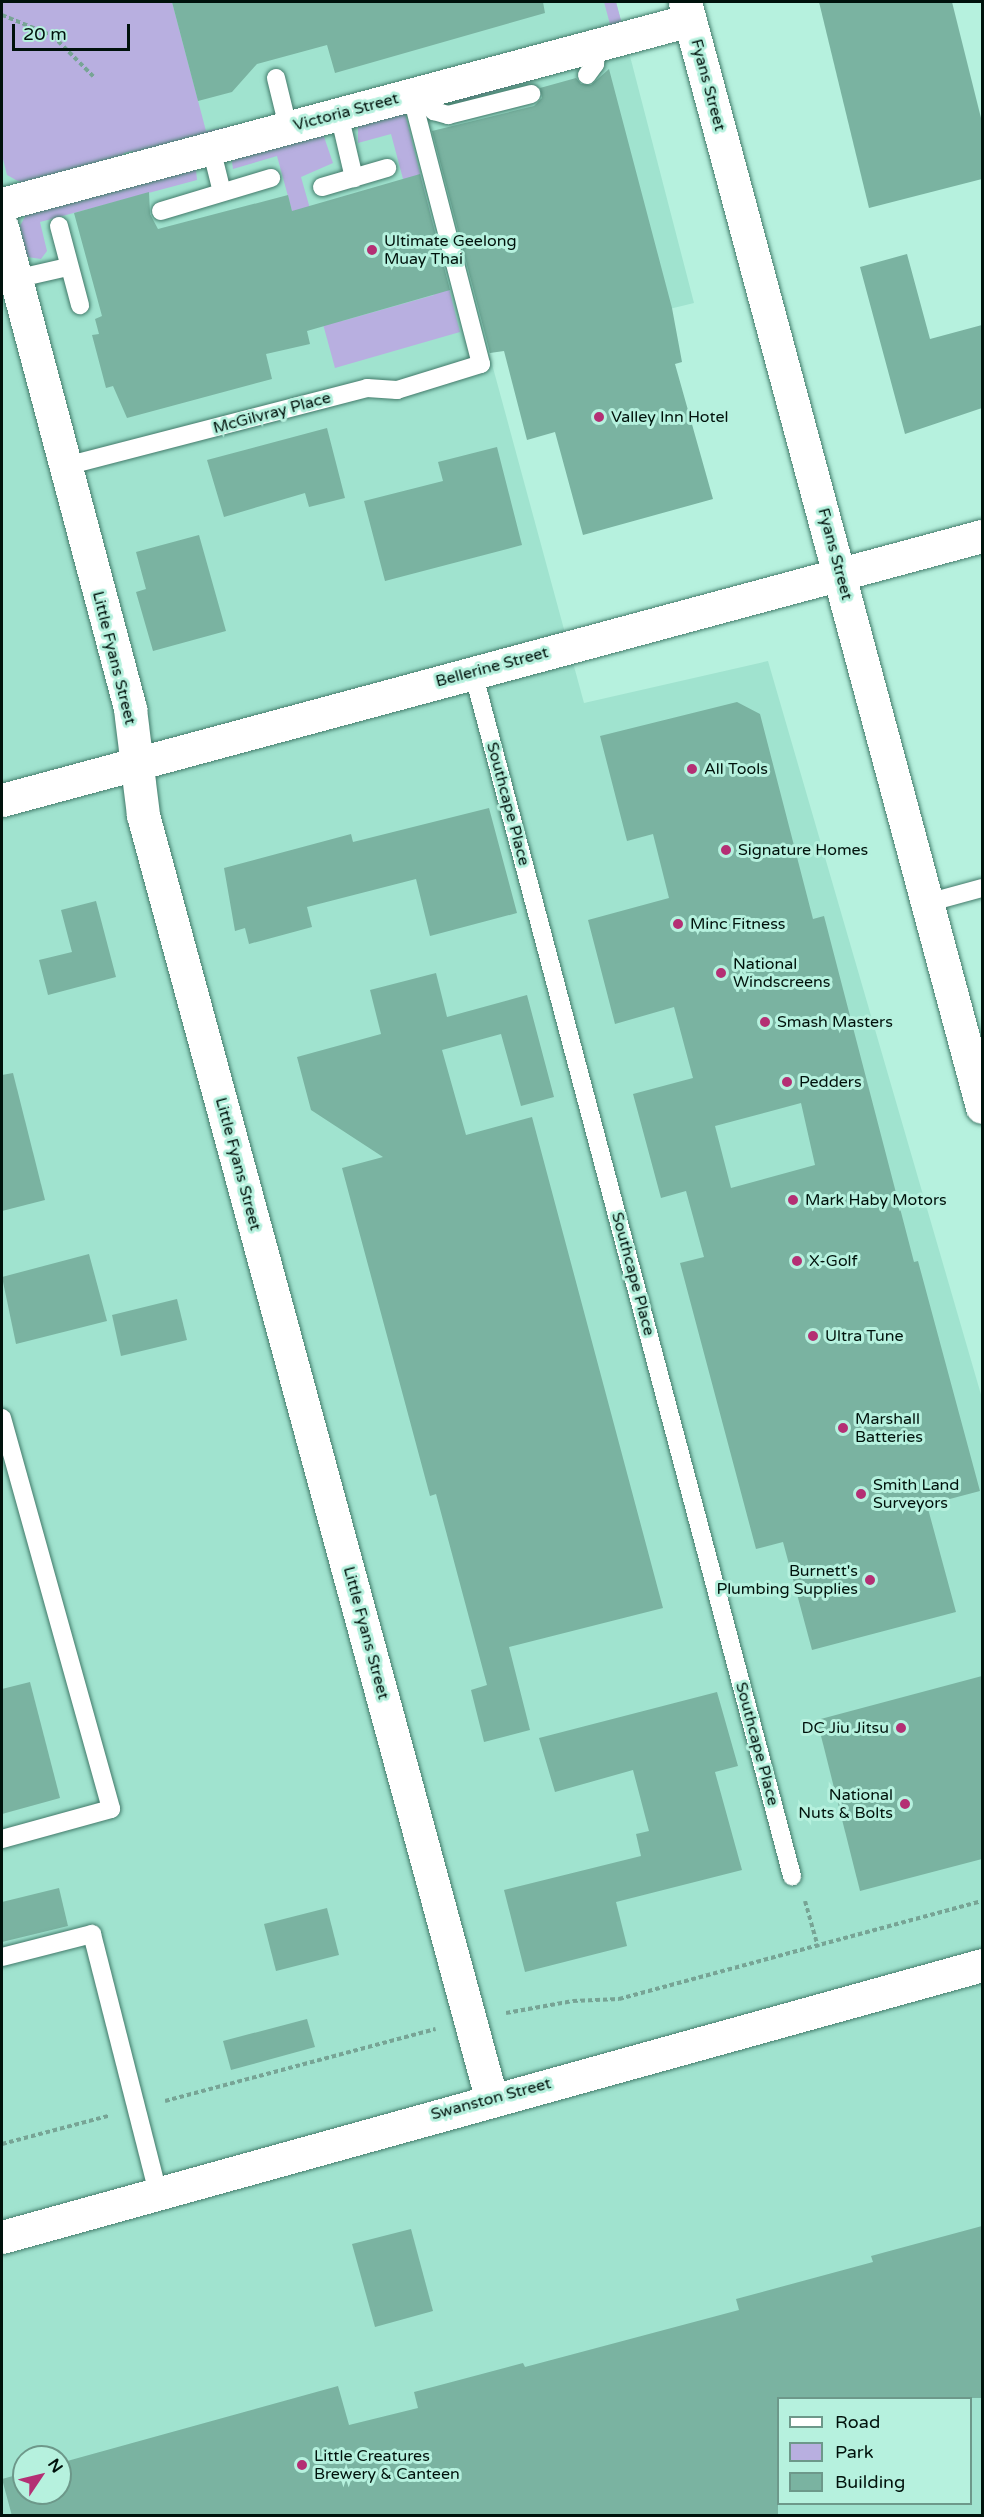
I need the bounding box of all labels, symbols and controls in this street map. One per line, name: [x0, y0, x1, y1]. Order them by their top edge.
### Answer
scale bar: [15, 12, 134, 50]
text: 20 m: [23, 23, 67, 45]
street label: Fyans Street: [687, 37, 729, 133]
street label: Victoria Street: [291, 89, 401, 135]
place label: Ultimate Geelong Muay Thai: [384, 231, 516, 269]
marker: Ultimate Geelong Muay Thai: [365, 243, 379, 257]
street label: McGilvray Place: [211, 388, 333, 438]
place label: Valley Inn Hotel: [611, 407, 729, 427]
marker: Valley Inn Hotel: [592, 410, 606, 424]
street label: Fyans Street: [814, 506, 856, 602]
street label: Little Fyans Street: [88, 589, 140, 727]
street label: Bellerine Street: [434, 643, 550, 691]
street label: Southcape Place: [482, 740, 534, 868]
place label: All Tools: [704, 759, 768, 779]
marker: All Tools: [685, 762, 699, 776]
place label: Signature Homes: [738, 840, 868, 860]
marker: Signature Homes: [719, 843, 733, 857]
place label: Minc Fitness: [690, 914, 786, 934]
marker: Minc Fitness: [671, 917, 685, 931]
place label: National Windscreens: [733, 954, 830, 992]
marker: National Windscreens: [714, 966, 728, 980]
place label: Smash Masters: [777, 1012, 893, 1032]
marker: Smash Masters: [758, 1015, 772, 1029]
place label: Pedders: [799, 1072, 862, 1092]
marker: Pedders: [780, 1075, 794, 1089]
street label: Little Fyans Street: [211, 1095, 265, 1233]
place label: Mark Haby Motors: [805, 1190, 947, 1210]
marker: Mark Haby Motors: [786, 1193, 800, 1207]
street label: Southcape Place: [607, 1210, 659, 1338]
place label: X-Golf: [809, 1251, 858, 1271]
marker: X-Golf: [790, 1254, 804, 1268]
place label: Ultra Tune: [825, 1326, 904, 1346]
marker: Ultra Tune: [806, 1329, 820, 1343]
place label: Marshall Batteries: [855, 1409, 923, 1447]
marker: Marshall Batteries: [836, 1421, 850, 1435]
place label: Smith Land Surveyors: [873, 1475, 959, 1513]
marker: Smith Land Surveyors: [854, 1487, 868, 1501]
place label: Burnett's Plumbing Supplies: [716, 1561, 858, 1599]
street label: Little Fyans Street: [339, 1564, 393, 1702]
marker: Burnett's Plumbing Supplies: [863, 1573, 877, 1587]
street label: Southcape Place: [731, 1680, 783, 1808]
place label: DC Jiu Jitsu: [801, 1718, 889, 1738]
marker: DC Jiu Jitsu: [894, 1721, 908, 1735]
place label: National Nuts & Bolts: [798, 1785, 893, 1823]
marker: National Nuts & Bolts: [898, 1797, 912, 1811]
street label: Swanston Street: [429, 2074, 553, 2124]
legend: [777, 2397, 972, 2505]
text: Road: [835, 2411, 880, 2433]
text: Park: [835, 2441, 873, 2463]
north arrow: [12, 2445, 72, 2505]
place label: Little Creatures Brewery & Canteen: [314, 2446, 460, 2484]
text: N: [43, 2455, 67, 2477]
marker: Little Creatures Brewery & Canteen: [295, 2458, 309, 2472]
text: Building: [835, 2471, 905, 2493]

